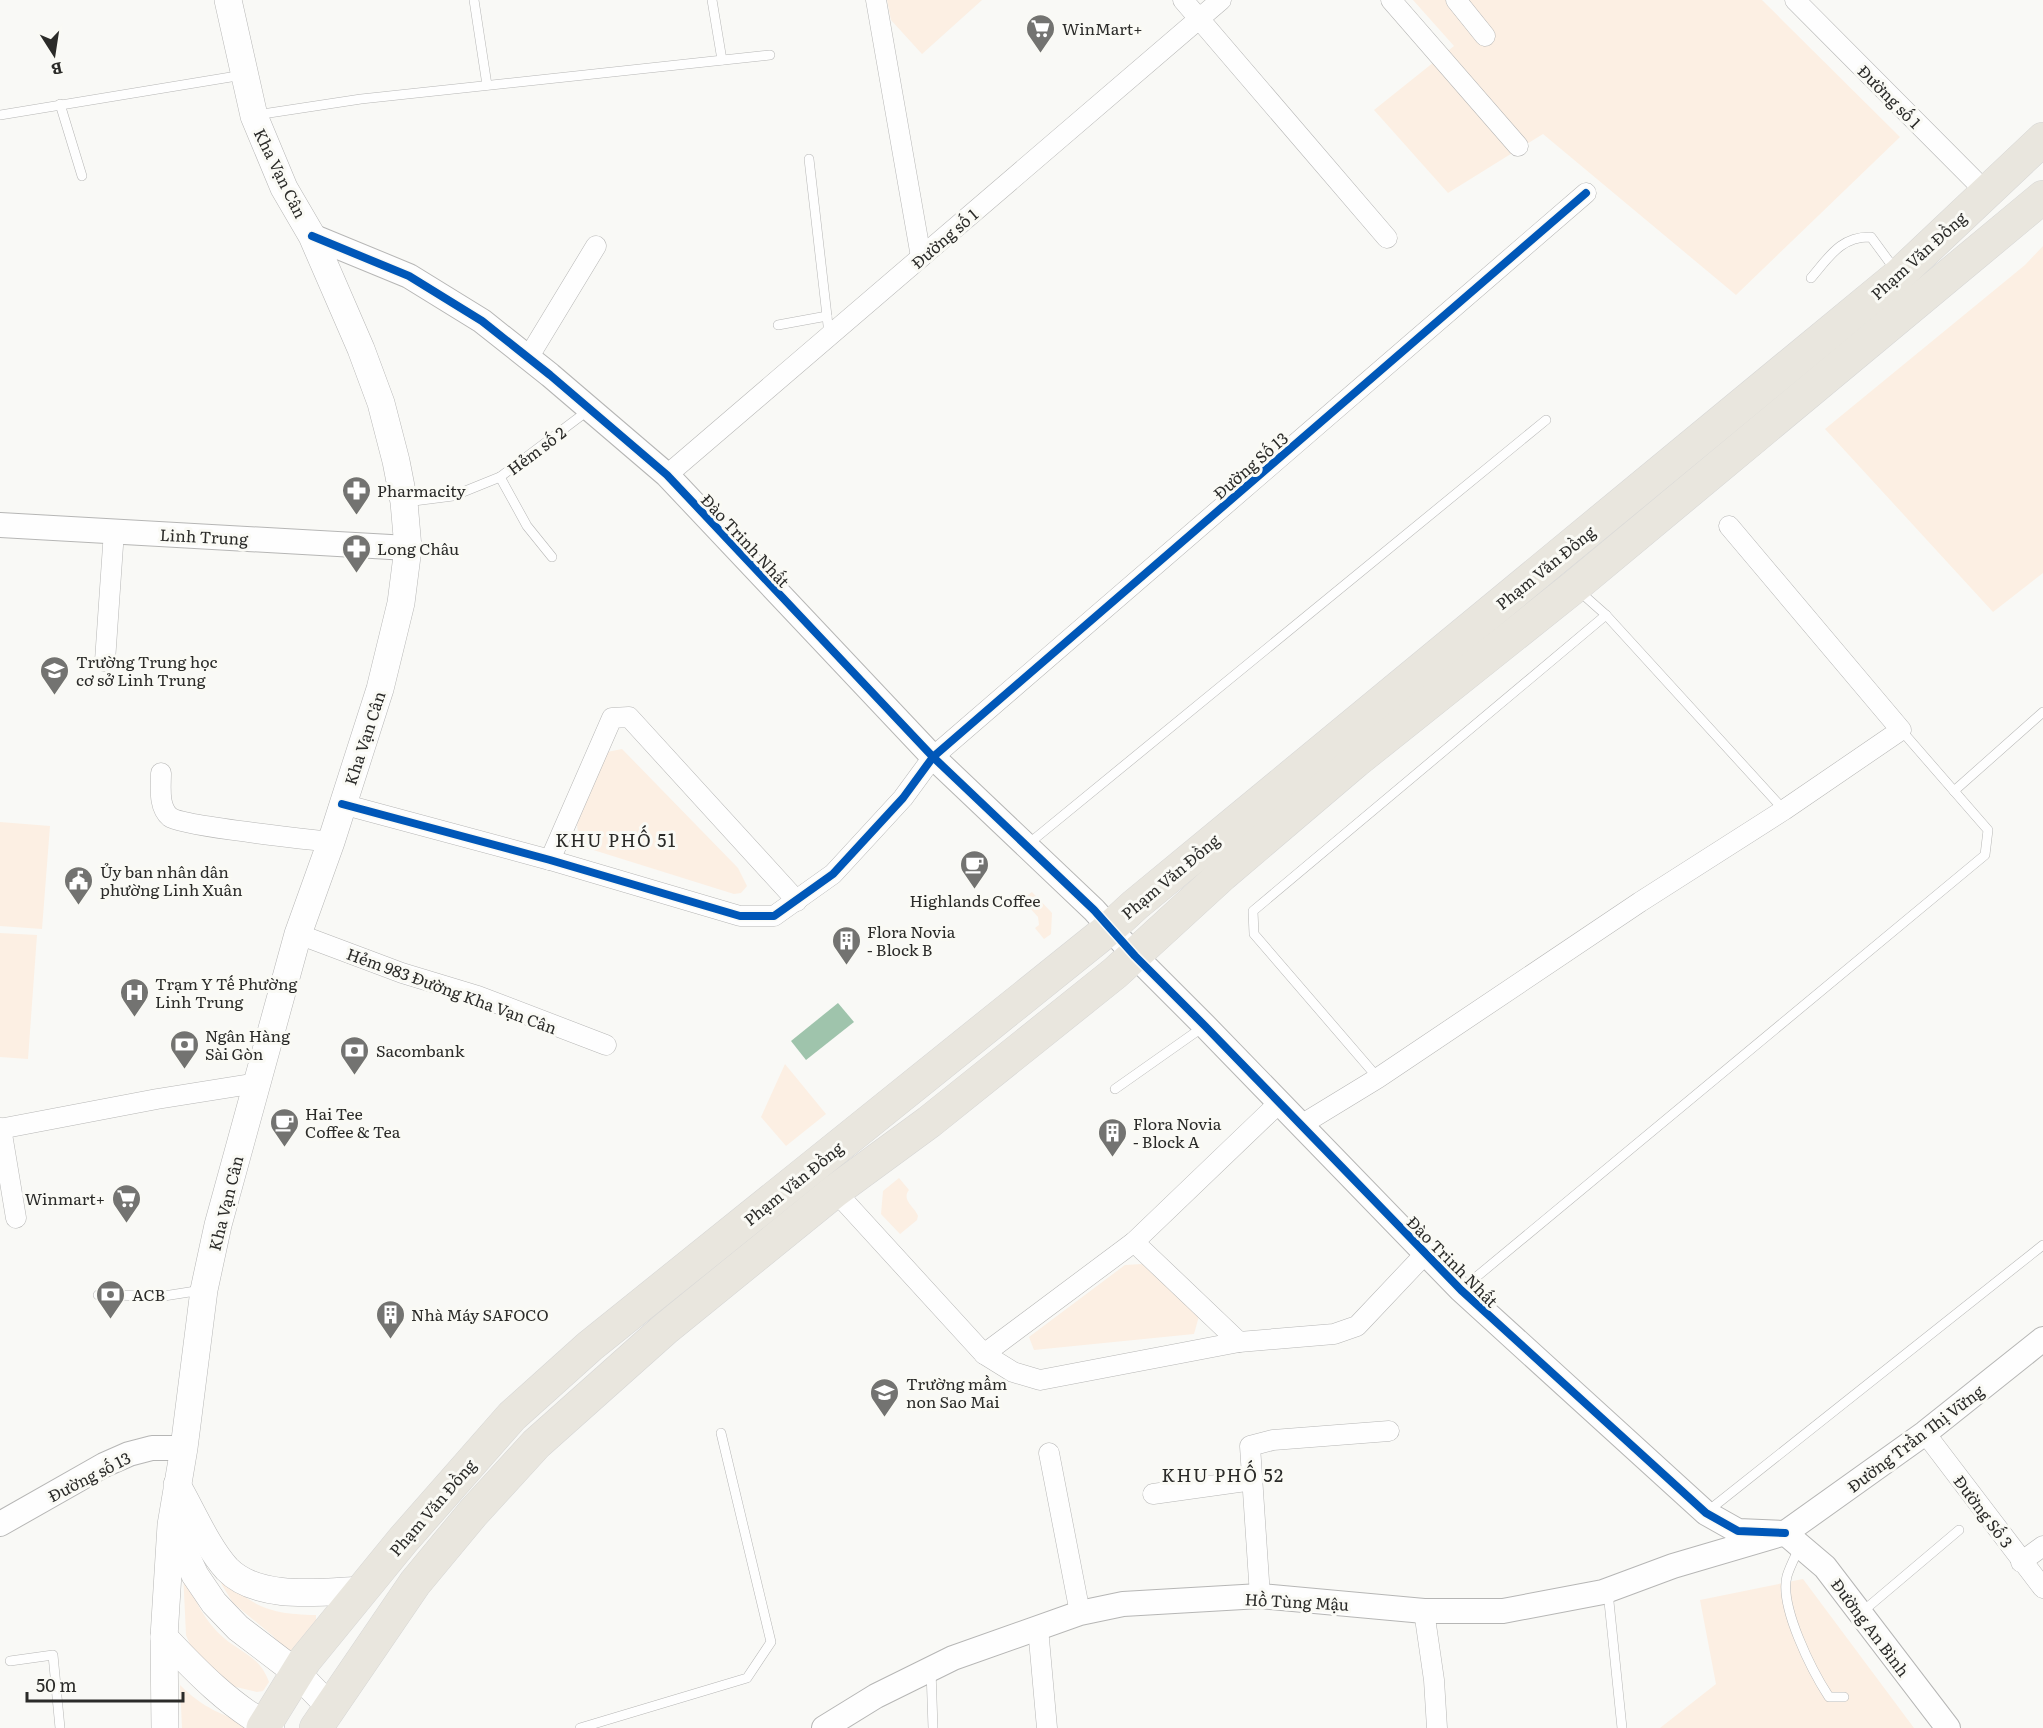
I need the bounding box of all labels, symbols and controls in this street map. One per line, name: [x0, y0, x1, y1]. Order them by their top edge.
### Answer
supermarket icon: WinMart+: [1025, 12, 1057, 54]
place label: WinMart+: [1062, 16, 1143, 40]
north arrow: [24, 24, 84, 84]
text: B: [49, 57, 65, 83]
street label: Đường số 1: [1853, 59, 1928, 134]
street label: Kha Vạn Cân: [249, 124, 313, 222]
street label: Đường số 1: [905, 202, 983, 274]
street label: Phạm Văn Đồng: [1865, 205, 1971, 305]
street label: Hẻm số 2: [502, 420, 570, 480]
street label: Đường Số 13: [1207, 426, 1293, 504]
pharmacy icon: Pharmacity: [340, 474, 372, 516]
place label: Pharmacity: [377, 478, 467, 502]
street label: Đào Trinh Nhất: [696, 488, 796, 593]
street label: Phạm Văn Đồng: [1490, 519, 1600, 615]
street label: Linh Trung: [159, 522, 249, 550]
pharmacy icon: Long Châu: [340, 532, 372, 574]
place label: Long Châu: [377, 536, 459, 560]
place label: Trường Trung học cơ sở Linh Trung: [76, 649, 218, 691]
school or university icon: Trường Trung học cơ sở Linh Trung: [39, 654, 71, 696]
street label: Kha Vạn Cân: [338, 688, 391, 788]
district label: KHU PHỐ 51: [555, 825, 677, 853]
street label: Phạm Văn Đồng: [1116, 828, 1224, 924]
cafe icon: Highlands Coffee: [959, 848, 991, 890]
place label: Ủy ban nhân dân phường Linh Xuân: [100, 859, 243, 901]
public building icon: Ủy ban nhân dân phường Linh Xuân: [63, 864, 95, 906]
place label: Highlands Coffee: [909, 888, 1041, 912]
place label: Flora Novia - Block B: [867, 919, 956, 961]
building icon: Flora Novia - Block B: [830, 924, 862, 966]
street label: Hẻm 983 Đường Kha Vạn Cân: [344, 941, 561, 1039]
place label: Trạm Y Tế Phường Linh Trung: [155, 971, 298, 1013]
hospital icon: Trạm Y Tế Phường Linh Trung: [118, 976, 150, 1018]
place label: Ngân Hàng Sài Gòn: [205, 1023, 290, 1065]
bank icon: Ngân Hàng Sài Gòn: [168, 1028, 200, 1070]
bank icon: Sacombank: [339, 1034, 371, 1076]
place label: Sacombank: [376, 1038, 465, 1062]
place label: Hai Tee Coffee & Tea: [305, 1101, 401, 1143]
cafe icon: Hai Tee Coffee & Tea: [268, 1106, 300, 1148]
place label: Flora Novia - Block A: [1133, 1111, 1222, 1153]
building icon: Flora Novia - Block A: [1096, 1116, 1128, 1158]
street label: Phạm Văn Đồng: [738, 1135, 848, 1231]
street label: Kha Vạn Cân: [202, 1152, 249, 1253]
supermarket icon: Winmart+: [110, 1182, 142, 1224]
place label: Winmart+: [25, 1186, 105, 1210]
street label: Đào Trinh Nhất: [1402, 1210, 1504, 1312]
bank icon: ACB: [95, 1278, 127, 1320]
place label: ACB: [132, 1282, 165, 1306]
building icon: Nhà Máy SAFOCO: [374, 1298, 406, 1340]
place label: Nhà Máy SAFOCO: [411, 1302, 549, 1326]
place label: Trường mầm non Sao Mai: [906, 1371, 1008, 1413]
school or university icon: Trường mầm non Sao Mai: [869, 1376, 901, 1418]
street label: Đường Trần Thị Vững: [1842, 1379, 1988, 1497]
street label: Đường số 13: [43, 1445, 135, 1507]
street label: Phạm Văn Đồng: [383, 1453, 481, 1561]
district label: KHU PHỐ 52: [1161, 1460, 1285, 1488]
street label: Đường Số 3: [1949, 1469, 2019, 1553]
street label: Đường An Bình: [1826, 1573, 1916, 1681]
street label: Hồ Tùng Mậu: [1244, 1586, 1350, 1616]
scale bar: [27, 1665, 183, 1703]
text: 50 m: [36, 1671, 77, 1698]

